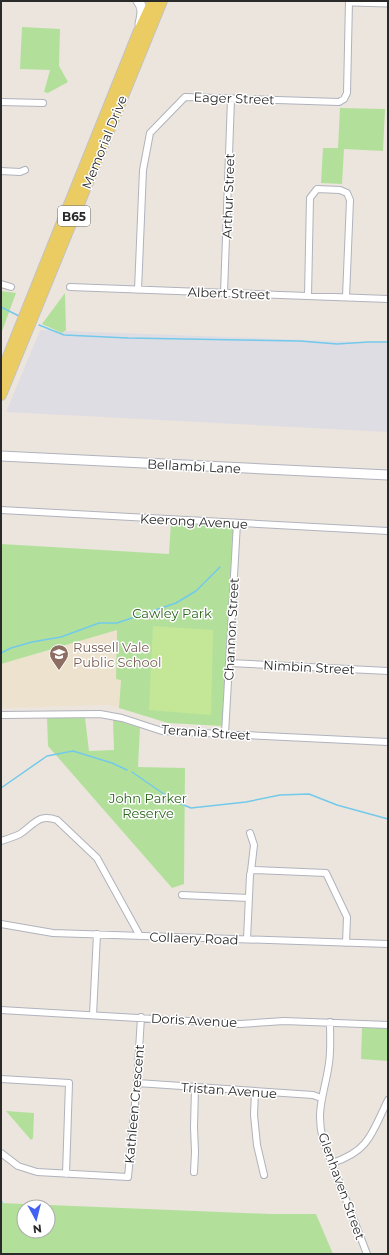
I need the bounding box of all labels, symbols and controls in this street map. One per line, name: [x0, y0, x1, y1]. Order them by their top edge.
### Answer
street label: Eager Street: [193, 89, 275, 107]
street label: Memorial Drive: [78, 93, 130, 191]
street label: Arthur Street: [219, 153, 237, 239]
road number: B65: [58, 206, 90, 226]
street label: Albert Street: [187, 284, 271, 302]
street label: Bellambi Lane: [147, 456, 241, 476]
street label: Keerong Avenue: [140, 510, 248, 532]
street label: Channon Street: [220, 577, 242, 681]
park label: Cawley Park: [132, 605, 212, 621]
place label: Russell Vale Public School: [73, 639, 161, 670]
school or university icon: Russell Vale Public School: [48, 643, 70, 671]
street label: Nimbin Street: [263, 657, 355, 677]
street label: Terania Street: [161, 721, 251, 743]
park label: John Parker Reserve: [108, 790, 187, 821]
street label: Collaery Road: [149, 928, 239, 948]
street label: Doris Avenue: [150, 1010, 238, 1030]
street label: Kathleen Crescent: [121, 1044, 147, 1164]
street label: Tristan Avenue: [180, 1079, 278, 1101]
street label: Glenhaven Street: [315, 1130, 369, 1242]
north arrow: [16, 1199, 56, 1239]
text: N: [32, 1221, 42, 1236]

